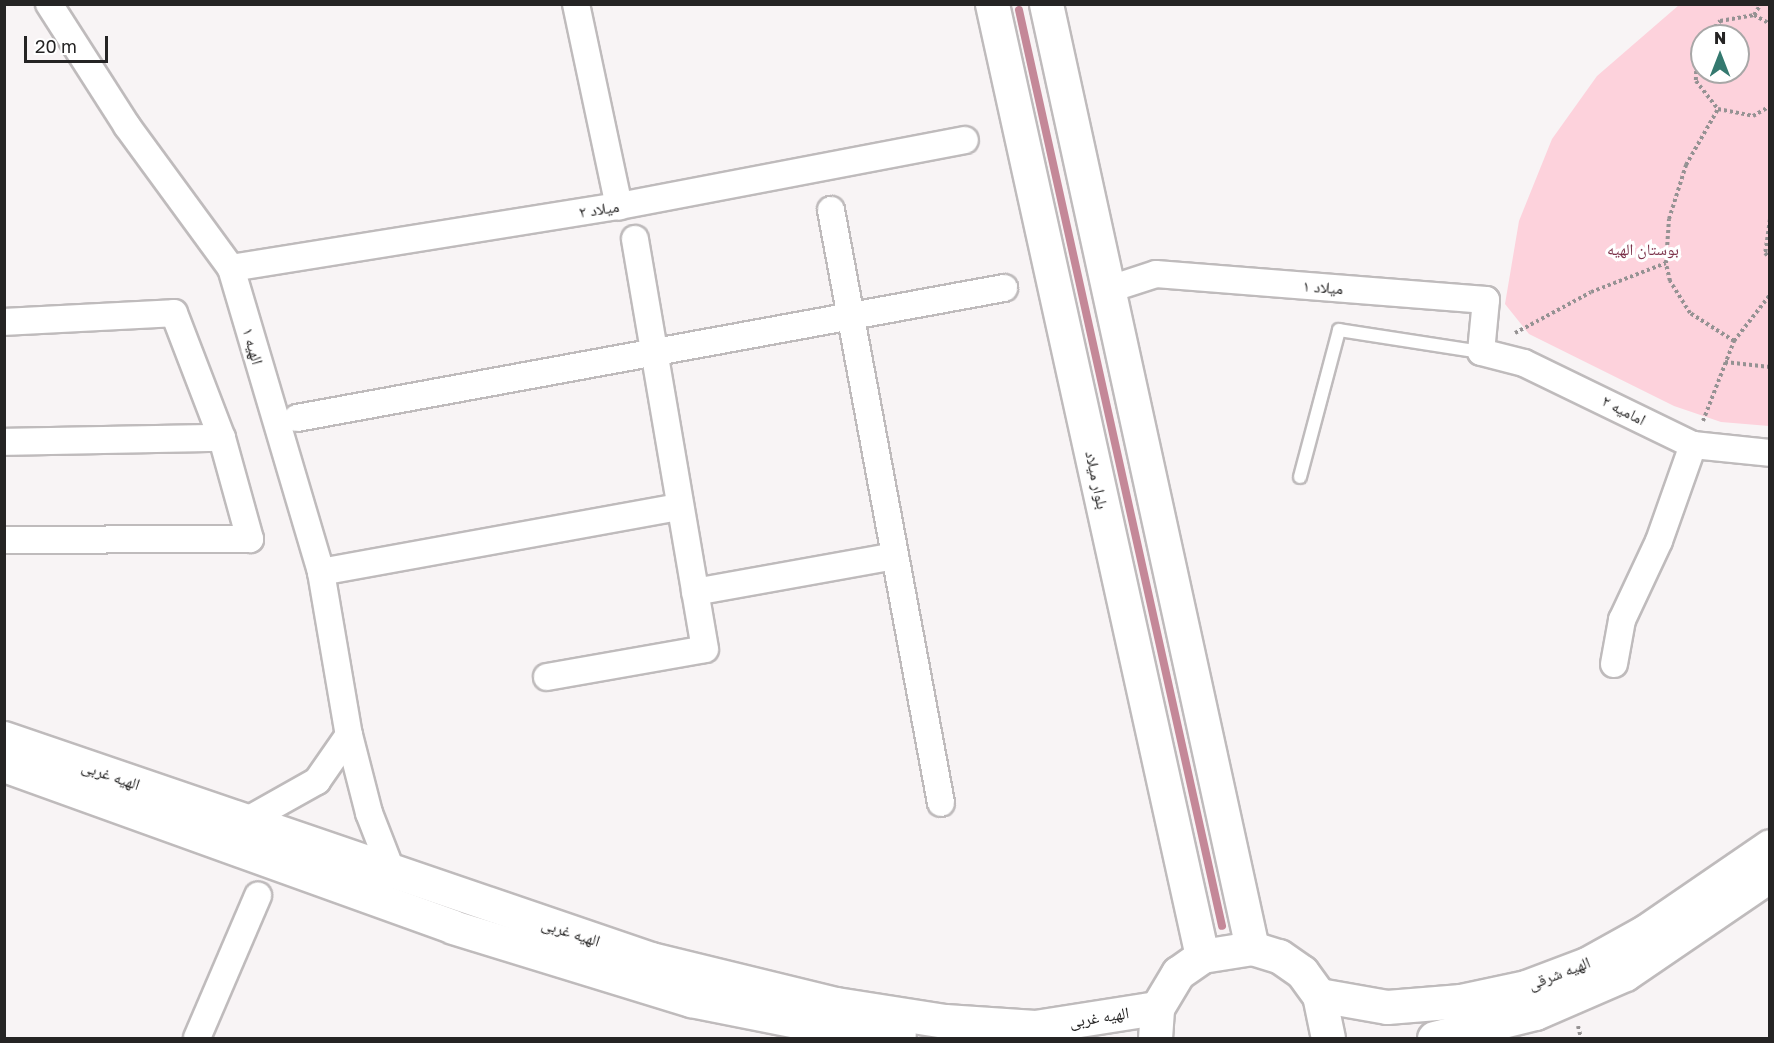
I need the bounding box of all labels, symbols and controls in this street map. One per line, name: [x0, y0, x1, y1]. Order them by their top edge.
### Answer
scale bar: [27, 24, 111, 62]
north arrow: [1690, 24, 1750, 84]
text: N: [1714, 28, 1726, 48]
text: 20 m: [35, 35, 77, 57]
street label: میلاد ۲: [577, 196, 621, 222]
park label: بوستان الهیه: [1607, 239, 1679, 259]
street label: میلاد ۱: [1302, 276, 1344, 298]
street label: الهیه ۱: [239, 325, 267, 367]
street label: امامیه ۲: [1599, 391, 1649, 429]
street label: بلوار میلاد: [1081, 449, 1113, 511]
street label: الهیه غربی: [79, 756, 143, 794]
street label: الهیه غربی: [539, 914, 603, 950]
street label: الهیه شرقی: [1525, 952, 1593, 994]
street label: الهیه غربی: [1068, 1003, 1130, 1031]

